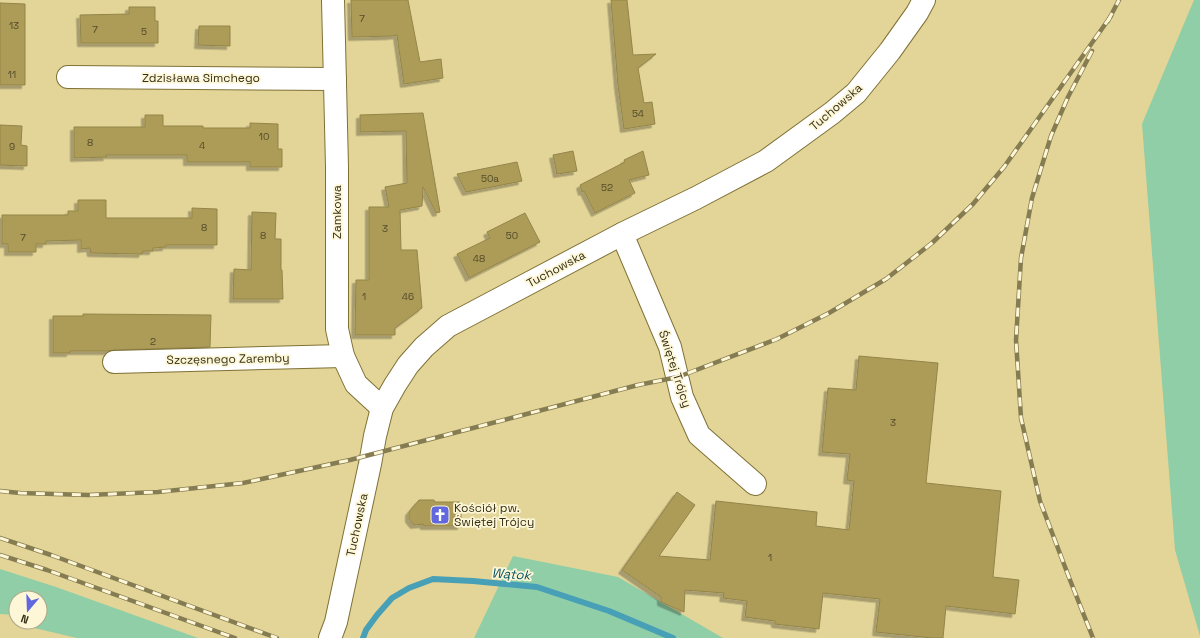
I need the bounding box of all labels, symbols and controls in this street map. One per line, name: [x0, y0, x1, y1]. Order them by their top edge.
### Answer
house number: 7: [359, 12, 365, 25]
house number: 13: [9, 19, 19, 32]
house number: 7: [92, 23, 98, 36]
house number: 5: [141, 25, 147, 38]
house number: 11: [8, 68, 16, 81]
street label: Zdzisława Simchego: [142, 70, 260, 86]
street label: Tuchowska: [806, 80, 866, 134]
house number: 54: [632, 107, 644, 120]
house number: 10: [259, 130, 269, 143]
house number: 8: [87, 136, 93, 149]
house number: 4: [199, 139, 205, 152]
house number: 9: [9, 140, 15, 153]
house number: 50a: [481, 172, 499, 185]
house number: 52: [601, 181, 613, 194]
street label: Zamkowa: [329, 185, 345, 239]
house number: 8: [201, 221, 207, 234]
house number: 3: [382, 222, 388, 235]
house number: 8: [260, 229, 266, 242]
house number: 50: [506, 229, 518, 242]
house number: 7: [20, 231, 26, 244]
street label: Tuchowska: [524, 247, 588, 291]
house number: 48: [473, 252, 485, 265]
house number: 1: [362, 290, 366, 303]
house number: 46: [402, 290, 414, 303]
street label: Świętej Trójcy: [655, 328, 695, 410]
house number: 2: [150, 335, 156, 348]
street label: Szczęsnego Zaremby: [166, 350, 290, 368]
house number: 3: [890, 416, 896, 429]
street label: Tuchowska: [342, 492, 372, 558]
place label: Kościół pw. Świętej Trójcy: [454, 500, 534, 530]
church icon: Kościół pw. Świętej Trójcy: [429, 504, 451, 526]
house number: 1: [768, 551, 772, 564]
water label: Wątok: [491, 564, 533, 584]
north arrow: [8, 590, 48, 630]
text: N: [19, 612, 31, 627]

